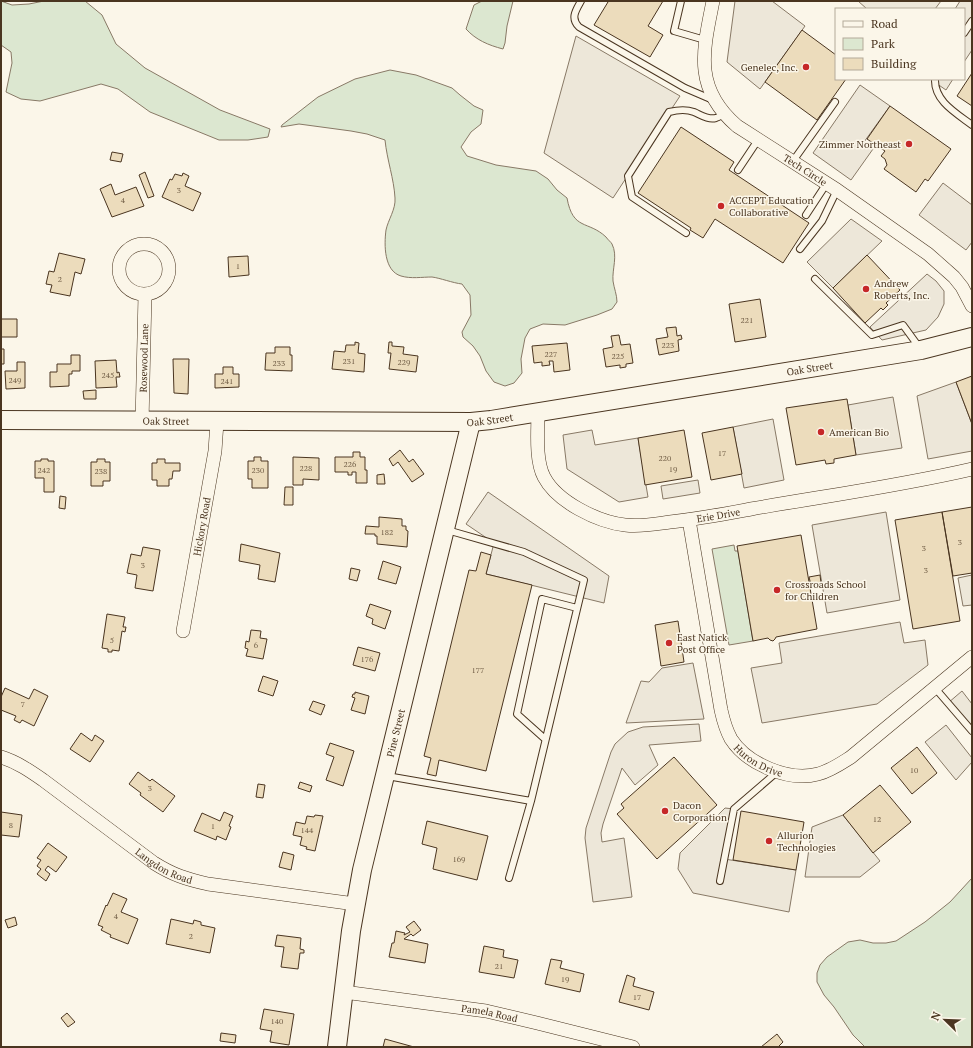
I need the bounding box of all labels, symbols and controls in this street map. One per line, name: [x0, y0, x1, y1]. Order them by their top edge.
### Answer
legend: [835, 8, 965, 80]
text: Road: [871, 16, 898, 31]
text: Park: [871, 36, 896, 51]
text: Building: [871, 56, 917, 71]
place label: Genelec, Inc.: [741, 61, 798, 74]
marker: Genelec, Inc.: [801, 62, 811, 72]
place label: Zimmer Northeast: [819, 138, 901, 151]
marker: Zimmer Northeast: [904, 139, 914, 149]
street label: Tech Circle: [781, 151, 829, 189]
house number: 3: [177, 185, 181, 195]
place label: ACCEPT Education Collaborative: [729, 194, 813, 219]
house number: 4: [121, 195, 126, 205]
marker: ACCEPT Education Collaborative: [716, 201, 726, 211]
house number: 1: [236, 261, 240, 271]
house number: 2: [58, 274, 62, 284]
place label: Andrew Roberts, Inc.: [874, 277, 930, 302]
marker: Andrew Roberts, Inc.: [861, 284, 871, 294]
house number: 221: [741, 315, 753, 325]
street label: Rosewood Lane: [137, 323, 151, 393]
house number: 223: [662, 340, 674, 350]
house number: 227: [545, 349, 557, 359]
house number: 225: [612, 351, 624, 361]
house number: 231: [343, 356, 355, 366]
house number: 229: [398, 357, 410, 367]
house number: 233: [273, 358, 285, 368]
street label: Oak Street: [786, 358, 834, 379]
house number: 245: [102, 370, 114, 380]
house number: 249: [9, 375, 21, 385]
house number: 241: [221, 376, 233, 386]
street label: Oak Street: [467, 410, 514, 429]
street label: Oak Street: [143, 415, 190, 428]
place label: American Bio: [829, 426, 890, 439]
marker: American Bio: [816, 427, 826, 437]
house number: 17: [718, 448, 726, 458]
house number: 220: [659, 453, 671, 463]
house number: 226: [344, 459, 357, 469]
house number: 228: [300, 463, 312, 473]
house number: 19: [669, 464, 677, 474]
house number: 242: [38, 465, 50, 475]
house number: 230: [252, 465, 264, 475]
house number: 238: [95, 466, 107, 476]
street label: Hickory Road: [190, 496, 214, 557]
street label: Erie Drive: [696, 505, 741, 525]
house number: 182: [381, 527, 393, 537]
house number: 3: [958, 537, 962, 547]
house number: 3: [922, 543, 926, 553]
house number: 3: [141, 560, 145, 570]
house number: 3: [924, 565, 928, 575]
place label: Crossroads School for Children: [785, 578, 866, 603]
marker: Crossroads School for Children: [772, 585, 782, 595]
place label: East Natick Post Office: [677, 631, 728, 656]
house number: 5: [110, 635, 114, 645]
marker: East Natick Post Office: [664, 638, 674, 648]
house number: 6: [254, 640, 259, 650]
house number: 176: [361, 654, 374, 664]
house number: 177: [472, 665, 484, 675]
house number: 7: [21, 699, 25, 709]
street label: Pine Street: [384, 707, 408, 758]
street label: Huron Drive: [731, 741, 784, 780]
house number: 10: [910, 765, 918, 775]
house number: 3: [148, 783, 152, 793]
place label: Dacon Corporation: [673, 799, 727, 824]
marker: Dacon Corporation: [660, 806, 670, 816]
house number: 12: [873, 814, 881, 824]
house number: 8: [9, 820, 13, 830]
house number: 1: [211, 821, 215, 831]
house number: 144: [301, 825, 314, 835]
place label: Allurion Technologies: [777, 829, 836, 854]
marker: Allurion Technologies: [764, 836, 774, 846]
street label: Langdon Road: [133, 845, 194, 887]
house number: 169: [453, 854, 465, 864]
house number: 4: [114, 911, 119, 921]
house number: 2: [189, 931, 193, 941]
house number: 21: [495, 961, 503, 971]
house number: 19: [561, 974, 569, 984]
house number: 17: [633, 992, 641, 1002]
north arrow: [925, 1000, 965, 1040]
street label: Pamela Road: [460, 1002, 519, 1025]
text: N: [928, 1009, 944, 1023]
house number: 140: [271, 1016, 283, 1026]

